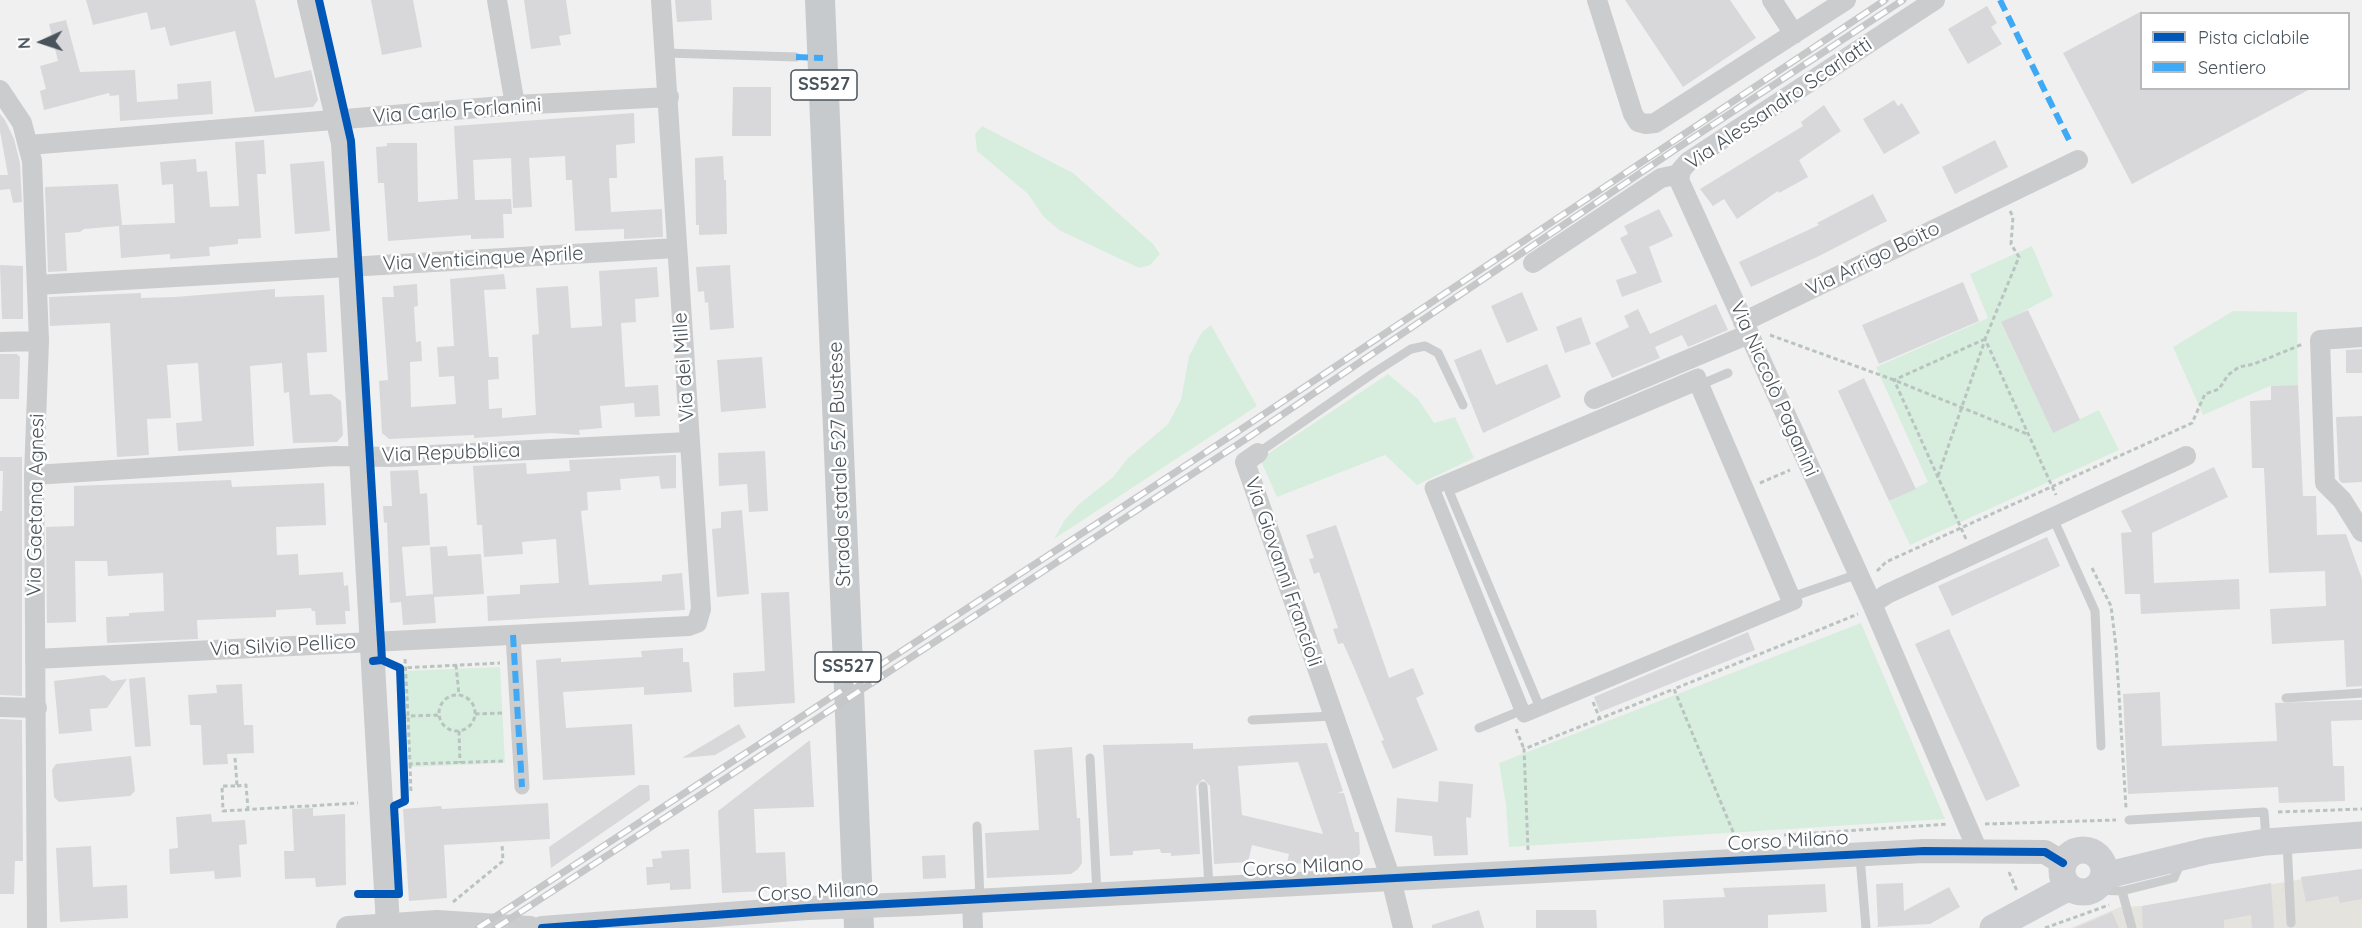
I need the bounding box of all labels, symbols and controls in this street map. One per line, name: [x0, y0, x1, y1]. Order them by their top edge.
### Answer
north arrow: [12, 12, 72, 72]
legend: [2140, 12, 2350, 90]
text: Pista ciclabile: [2198, 26, 2309, 49]
street label: Via Alessandro Scarlatti: [1681, 33, 1877, 175]
text: N: [14, 37, 34, 49]
text: Sentiero: [2198, 56, 2266, 79]
road number: SS527: [791, 70, 857, 100]
street label: Via Carlo Forlanini: [372, 93, 542, 129]
street label: Via Arrigo Boito: [1802, 216, 1944, 302]
street label: Via Venticinque Aprile: [382, 242, 584, 276]
street label: Via Niccolò Paganini: [1725, 298, 1823, 480]
street label: Via dei Mille: [668, 312, 700, 422]
street label: Strada statale 527 Bustese: [824, 341, 856, 587]
street label: Via Gaetana Agnesi: [22, 413, 50, 597]
street label: Via Repubblica: [381, 439, 521, 467]
street label: Via Giovanni Francioli: [1239, 474, 1327, 670]
street label: Via Silvio Pellico: [209, 630, 357, 662]
road number: SS527: [815, 652, 881, 682]
street label: Corso Milano: [1727, 826, 1849, 856]
street label: Corso Milano: [1242, 852, 1364, 882]
street label: Corso Milano: [757, 877, 879, 907]

